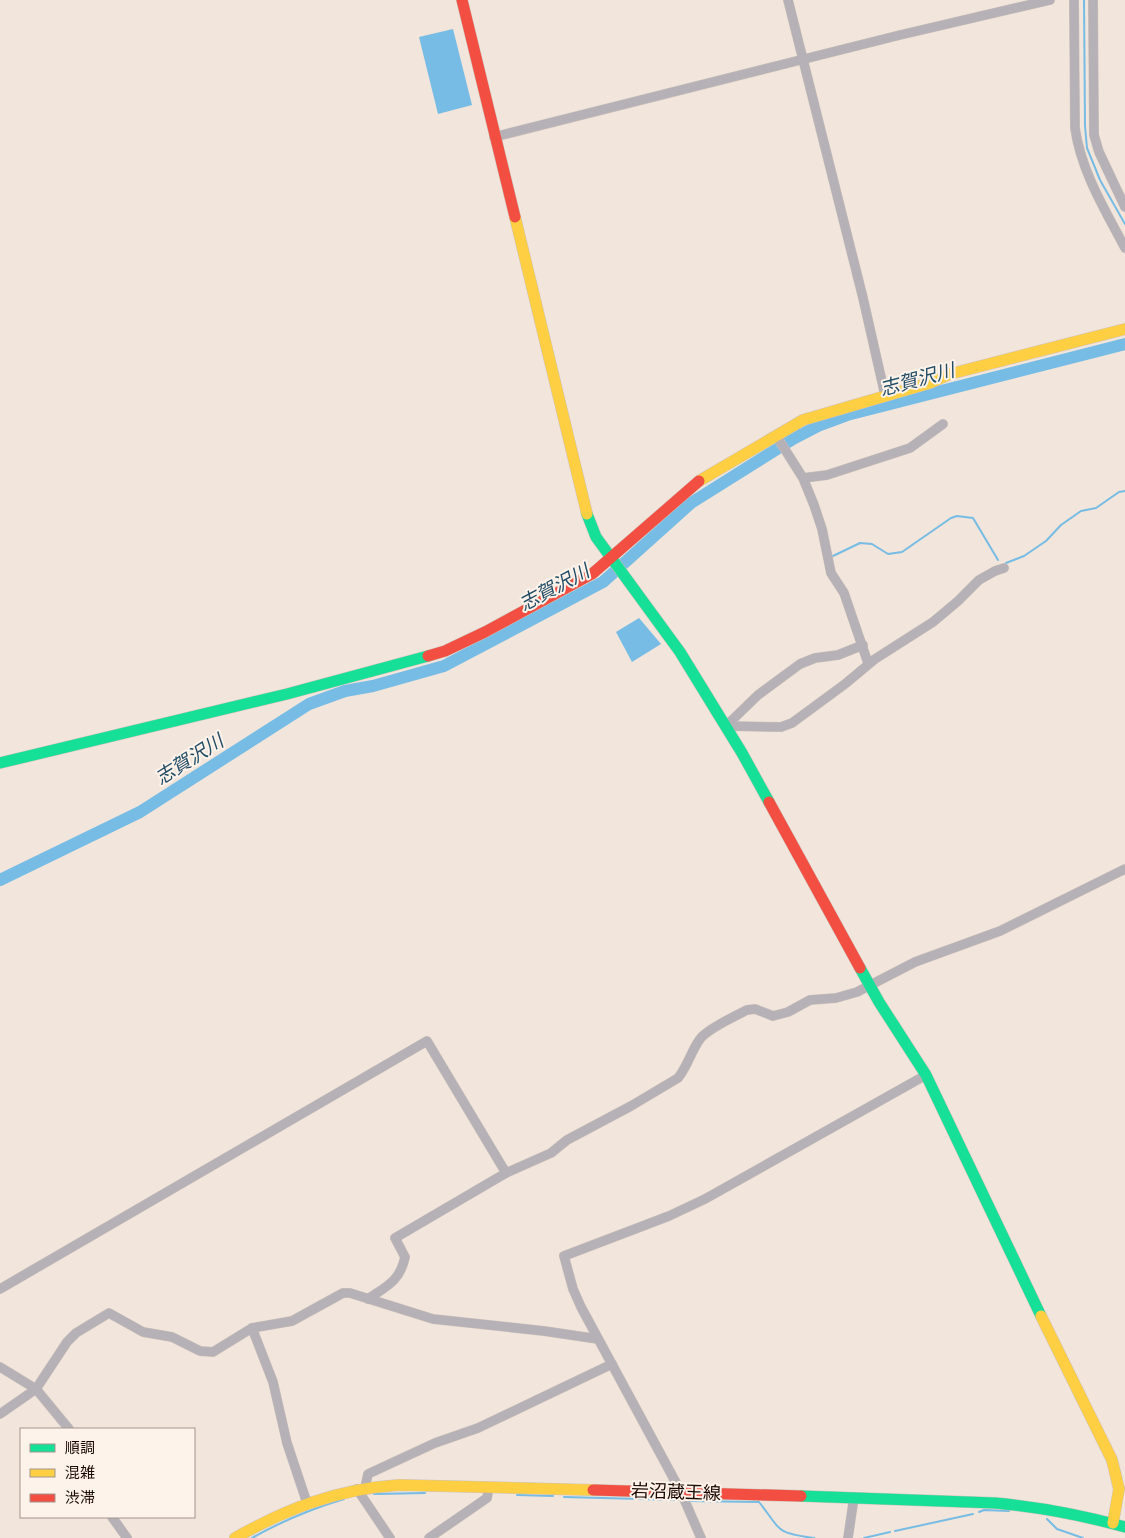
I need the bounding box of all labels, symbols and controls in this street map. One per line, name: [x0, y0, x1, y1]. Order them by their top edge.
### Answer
water label: 志賀沢川: [877, 358, 959, 400]
water label: 志賀沢川: [515, 559, 595, 615]
water label: 志賀沢川: [151, 728, 229, 789]
legend: [20, 1428, 195, 1518]
text: 順調: [65, 1439, 95, 1457]
text: 混雑: [65, 1464, 95, 1482]
street label: 岩沼蔵王線: [631, 1479, 721, 1504]
text: 渋滞: [65, 1489, 95, 1507]

